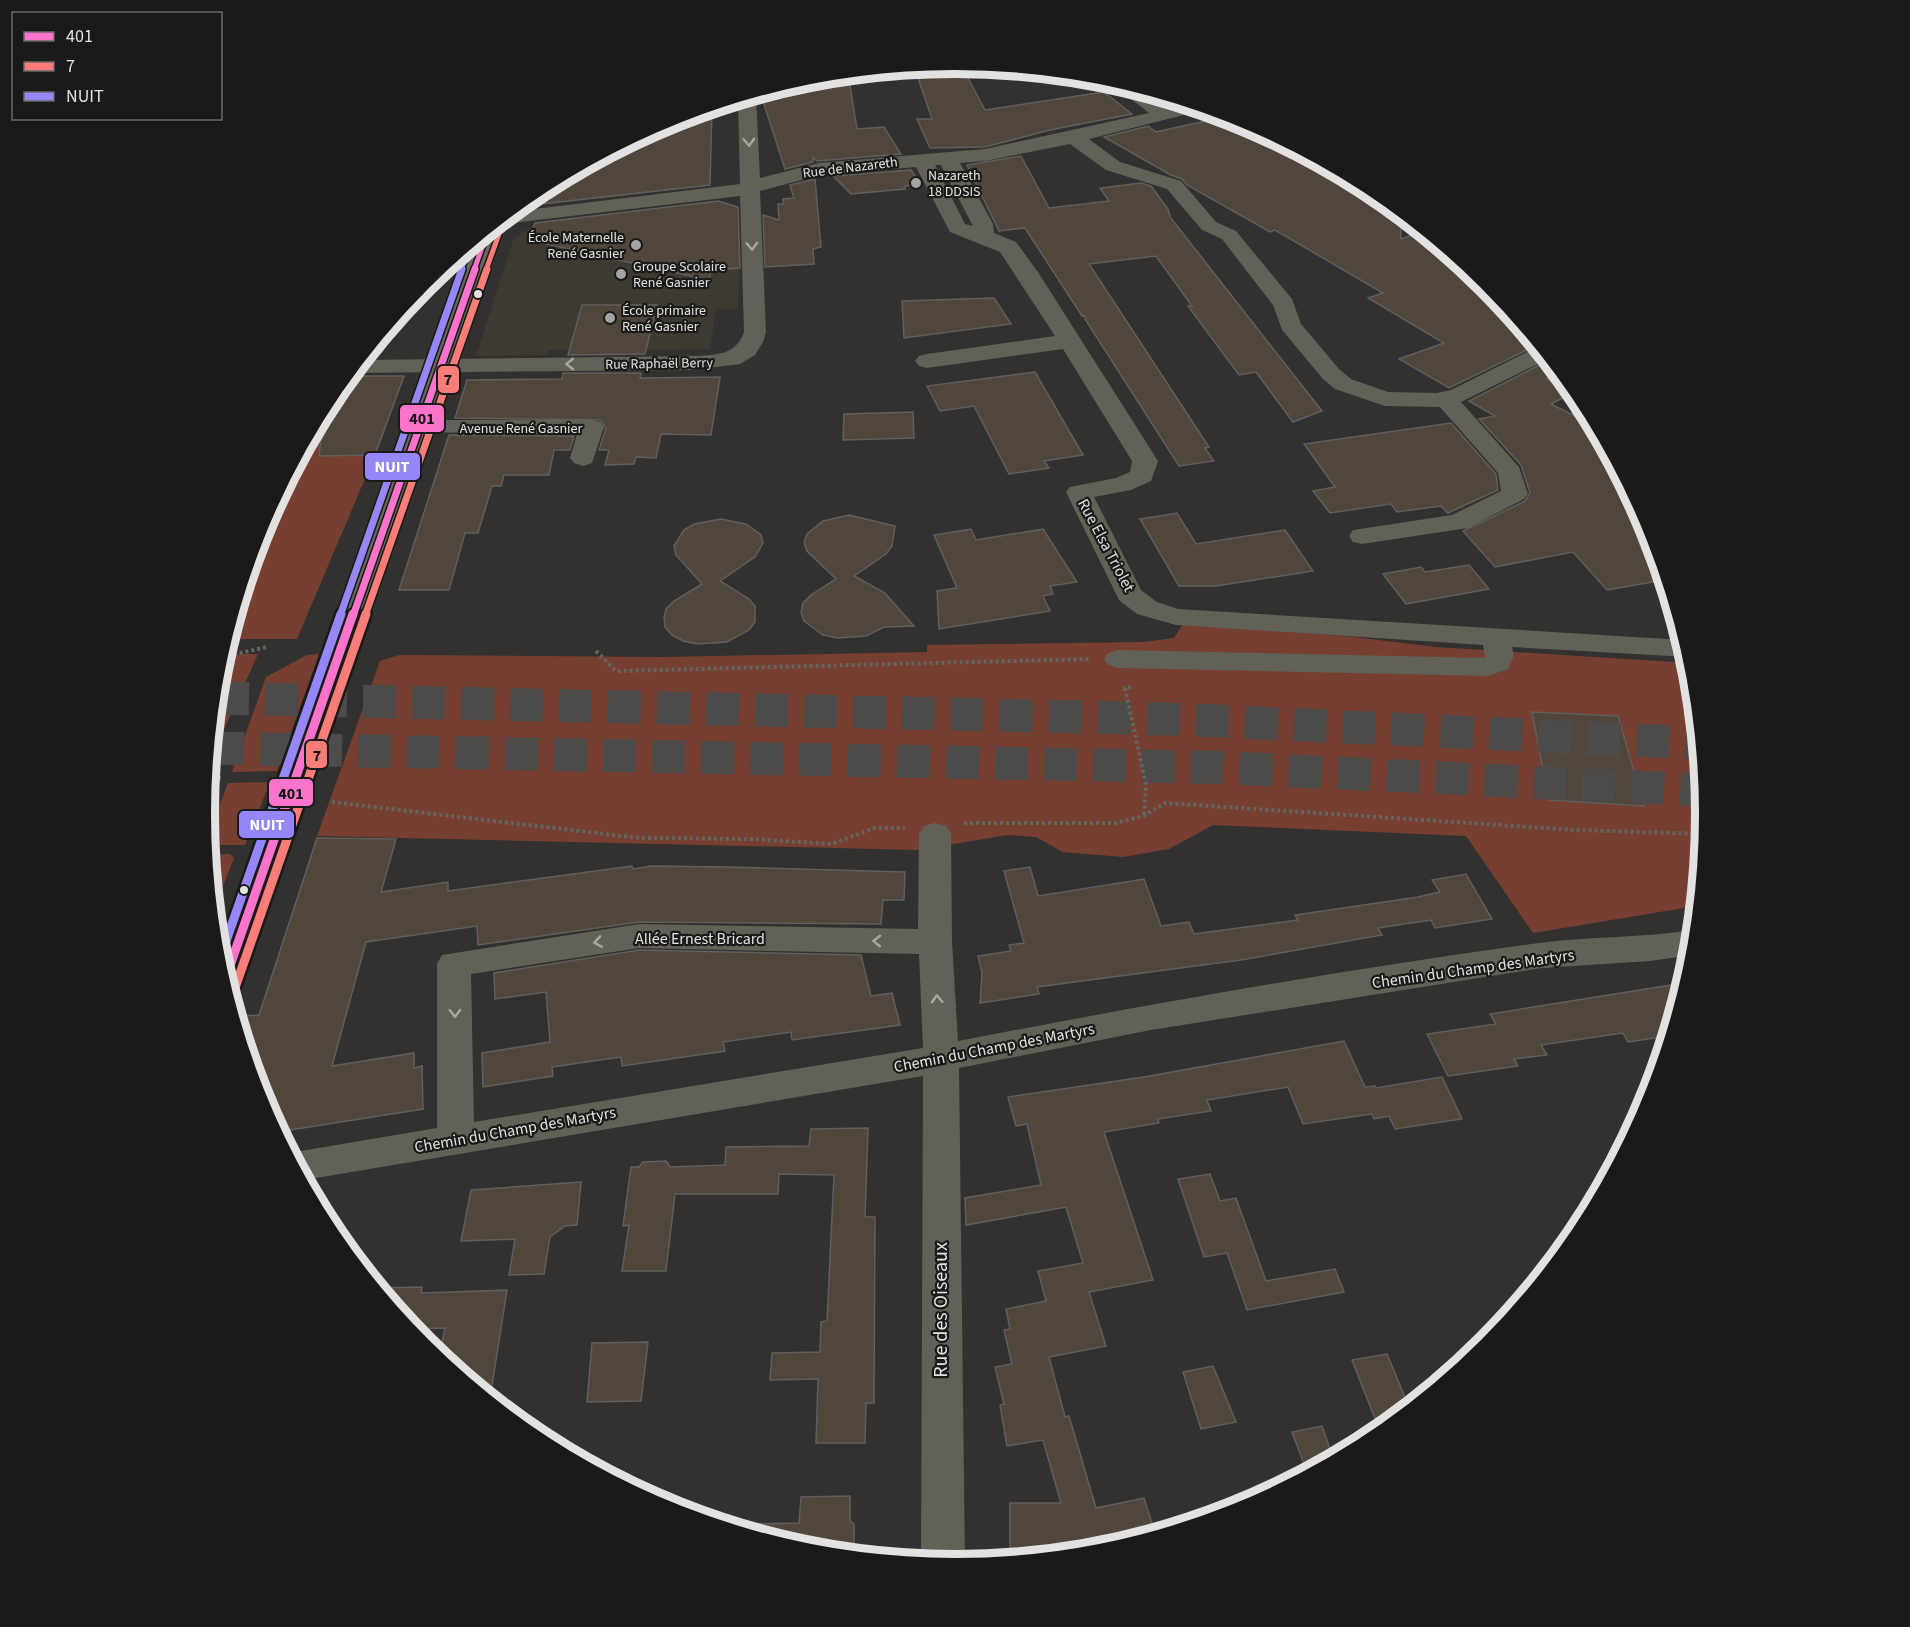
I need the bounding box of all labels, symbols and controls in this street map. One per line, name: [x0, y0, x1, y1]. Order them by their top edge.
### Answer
legend: [12, 12, 222, 120]
text: 401: [66, 24, 93, 49]
text: 7: [66, 54, 75, 79]
text: NUIT: [66, 84, 104, 109]
one-way arrow: [743, 137, 756, 146]
street label: Rue de Nazareth: [802, 152, 899, 184]
place label: Nazareth 18 DDSIS: [928, 166, 981, 202]
marker: Nazareth 18 DDSIS: [909, 176, 923, 190]
place label: École Maternelle René Gasnier: [528, 228, 624, 264]
marker: École Maternelle René Gasnier: [629, 238, 643, 252]
one-way arrow: [745, 241, 758, 250]
place label: Groupe Scolaire René Gasnier: [633, 257, 726, 293]
marker: Groupe Scolaire René Gasnier: [614, 267, 628, 281]
unlabelled marker: [472, 288, 484, 300]
place label: École primaire René Gasnier: [622, 301, 706, 337]
marker: École primaire René Gasnier: [603, 311, 617, 325]
street label: Rue Raphaël Berry: [605, 353, 714, 375]
one-way arrow: [565, 358, 574, 371]
line badge: 7: [437, 365, 460, 394]
text: 7: [444, 369, 452, 391]
line badge: 401: [399, 404, 445, 433]
text: 401: [409, 408, 435, 430]
street label: Avenue René Gasnier: [460, 419, 582, 439]
line badge: NUIT: [364, 452, 421, 481]
text: NUIT: [375, 456, 410, 478]
street label: Rue Elsa Triolet: [1072, 495, 1140, 596]
line badge: 7: [305, 740, 328, 769]
text: 7: [313, 745, 321, 767]
line badge: 401: [268, 778, 314, 807]
text: 401: [278, 783, 304, 805]
line badge: NUIT: [238, 810, 295, 839]
text: NUIT: [250, 814, 285, 836]
unlabelled marker: [238, 884, 250, 896]
street label: Allée Ernest Bricard: [635, 928, 765, 950]
one-way arrow: [872, 934, 881, 947]
one-way arrow: [594, 936, 603, 948]
street label: Chemin du Champ des Martyrs: [1371, 944, 1576, 994]
one-way arrow: [931, 995, 944, 1004]
one-way arrow: [449, 1009, 461, 1018]
street label: Chemin du Champ des Martyrs: [892, 1018, 1097, 1078]
street label: Chemin du Champ des Martyrs: [413, 1101, 618, 1159]
street label: Rue des Oiseaux: [927, 1242, 955, 1378]

